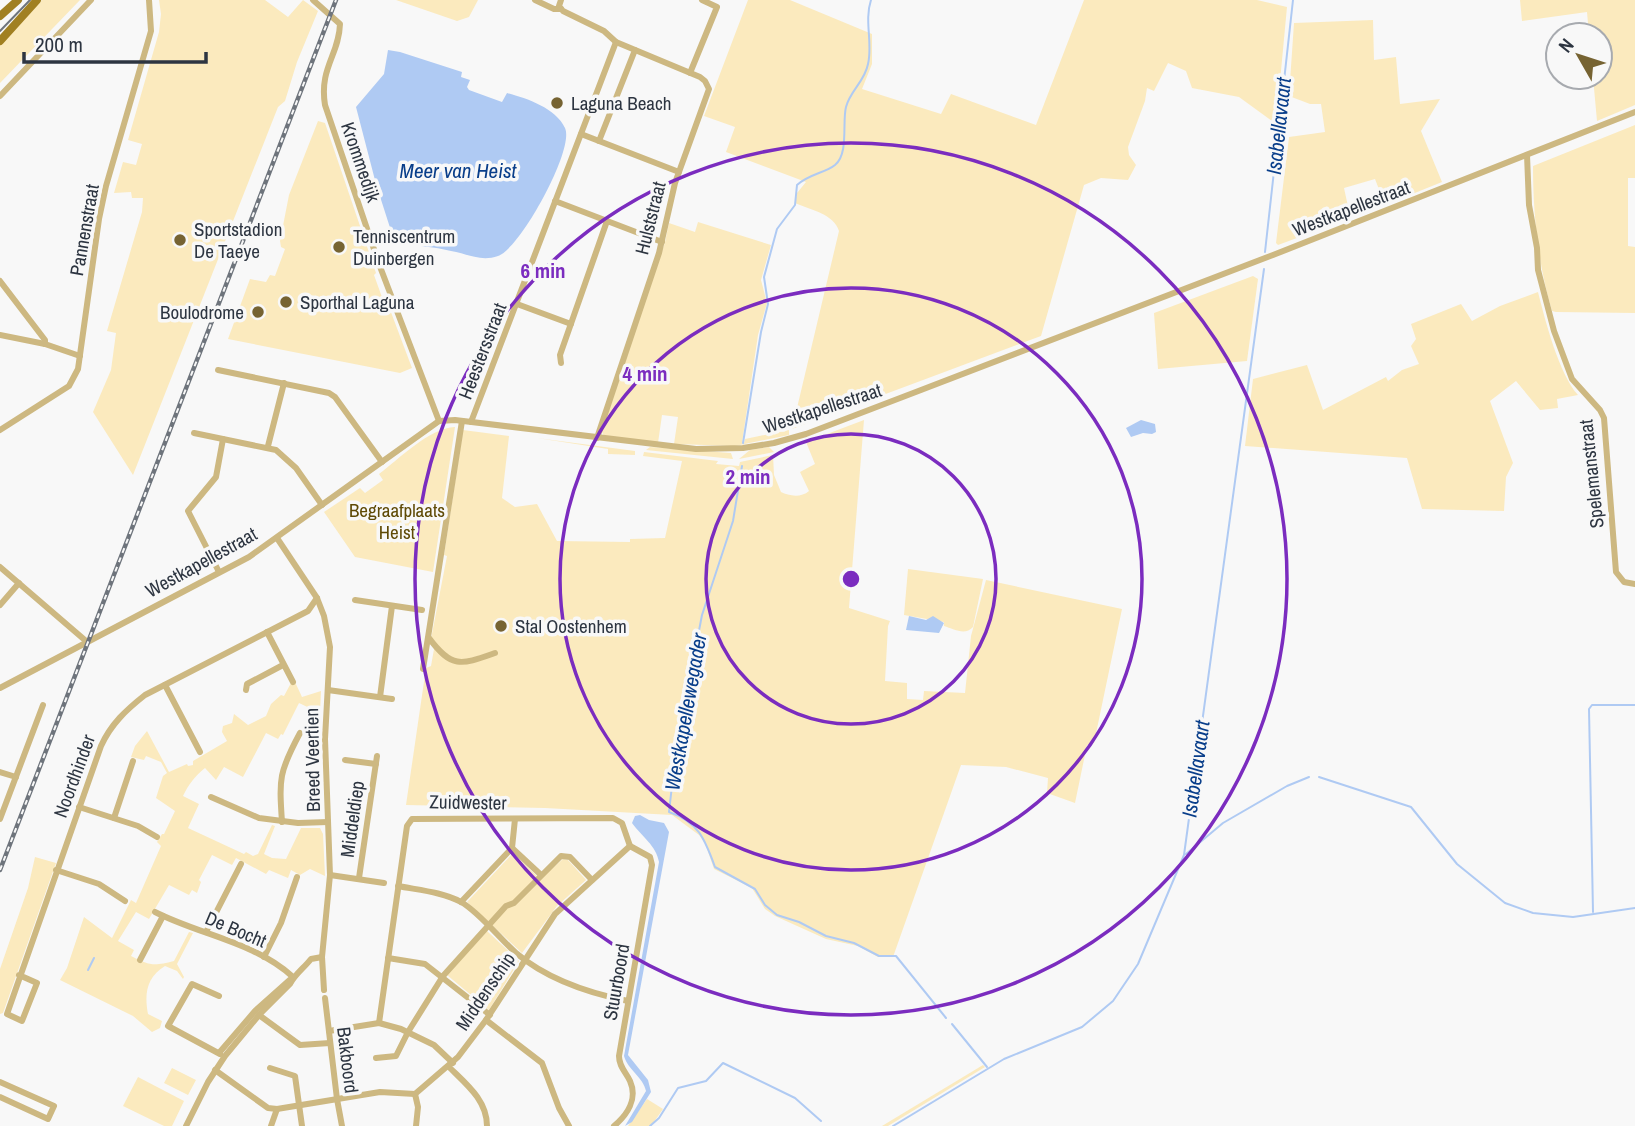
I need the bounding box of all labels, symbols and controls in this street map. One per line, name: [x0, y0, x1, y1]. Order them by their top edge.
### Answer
scale bar: [24, 21, 206, 65]
north arrow: [1544, 21, 1614, 91]
text: 200 m: [35, 30, 83, 59]
text: N: [1552, 33, 1579, 58]
water label: Isabellavaart: [1259, 75, 1298, 176]
place label: Laguna Beach: [571, 90, 672, 116]
marker: Laguna Beach: [549, 95, 565, 111]
street label: Krommedijk: [335, 118, 387, 206]
water label: Meer van Heist: [400, 156, 518, 185]
street label: Westkapellestraat: [1289, 173, 1414, 242]
street label: Hulststraat: [628, 178, 672, 257]
street label: Pannenstraat: [63, 181, 105, 278]
place label: Sportstadion De Taeye: [194, 216, 282, 264]
place label: Tenniscentrum Duinbergen: [353, 223, 455, 271]
marker: Sportstadion De Taeye: [172, 232, 188, 248]
marker: Tenniscentrum Duinbergen: [331, 239, 347, 255]
text: 6 min: [521, 256, 565, 285]
place label: Sporthal Laguna: [300, 289, 415, 315]
marker: Sporthal Laguna: [278, 294, 294, 310]
street label: Heestersstraat: [452, 298, 513, 403]
place label: Boulodrome: [160, 299, 244, 325]
marker: Boulodrome: [250, 304, 266, 320]
text: 4 min: [623, 359, 667, 388]
street label: Westkapellestraat: [759, 376, 885, 439]
street label: Spelemanstraat: [1572, 418, 1610, 530]
text: 2 min: [726, 462, 770, 491]
park label: Begraafplaats Heist: [349, 497, 445, 545]
street label: Westkapellestraat: [141, 520, 262, 603]
centre of rings: [839, 567, 863, 591]
place label: Stal Oostenhem: [515, 613, 627, 639]
marker: Stal Oostenhem: [493, 618, 509, 634]
water label: Westkapellewegader: [657, 630, 714, 793]
street label: Breed Veertien: [298, 708, 326, 812]
water label: Isabellavaart: [1174, 717, 1217, 819]
street label: Noordhinder: [47, 730, 101, 821]
street label: Middeldiep: [334, 779, 370, 859]
street label: Zuidwester: [429, 788, 508, 816]
street label: De Bocht: [201, 905, 271, 954]
street label: Stuurboord: [597, 942, 635, 1022]
street label: Middenschip: [449, 947, 521, 1035]
street label: Bakboord: [331, 1025, 365, 1095]

